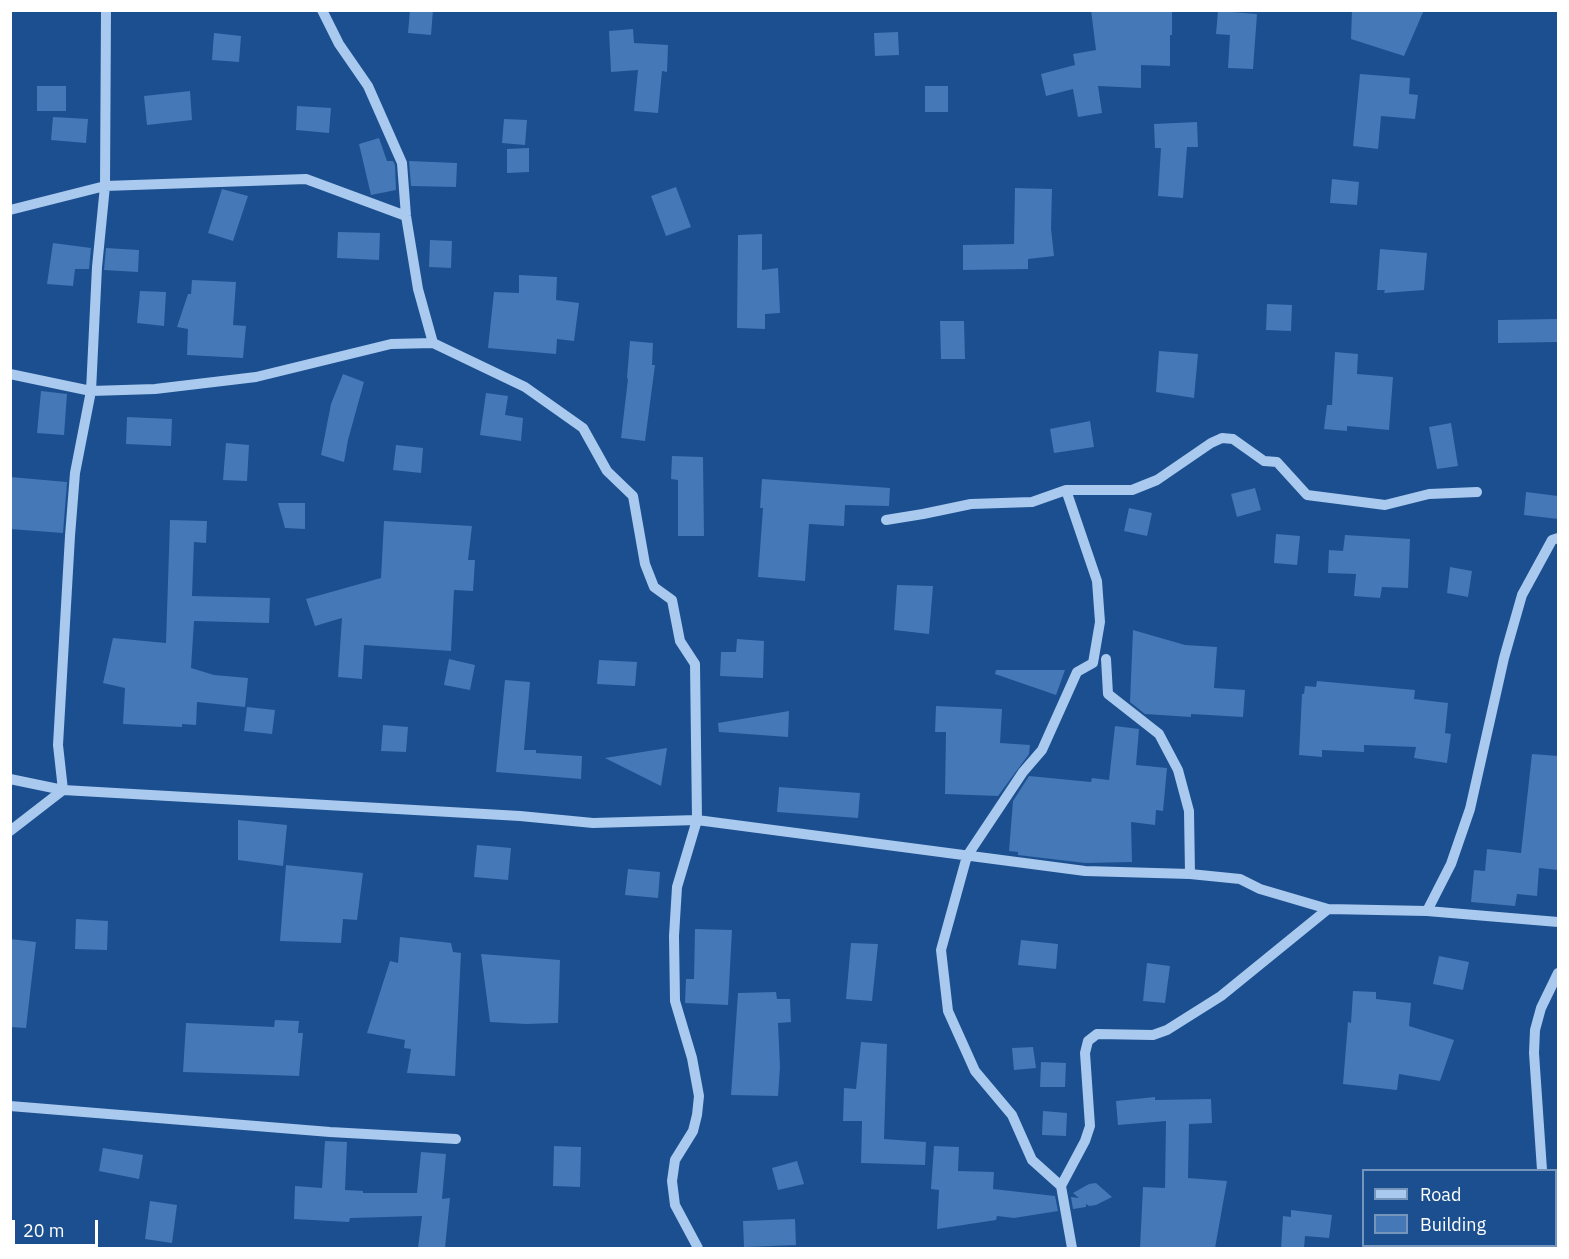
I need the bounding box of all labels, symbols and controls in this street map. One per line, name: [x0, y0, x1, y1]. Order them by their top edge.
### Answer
legend: [1362, 1169, 1557, 1247]
text: Road: [1420, 1183, 1461, 1206]
scale bar: [15, 1208, 100, 1246]
text: Building: [1420, 1213, 1486, 1236]
text: 20 m: [23, 1219, 65, 1242]

